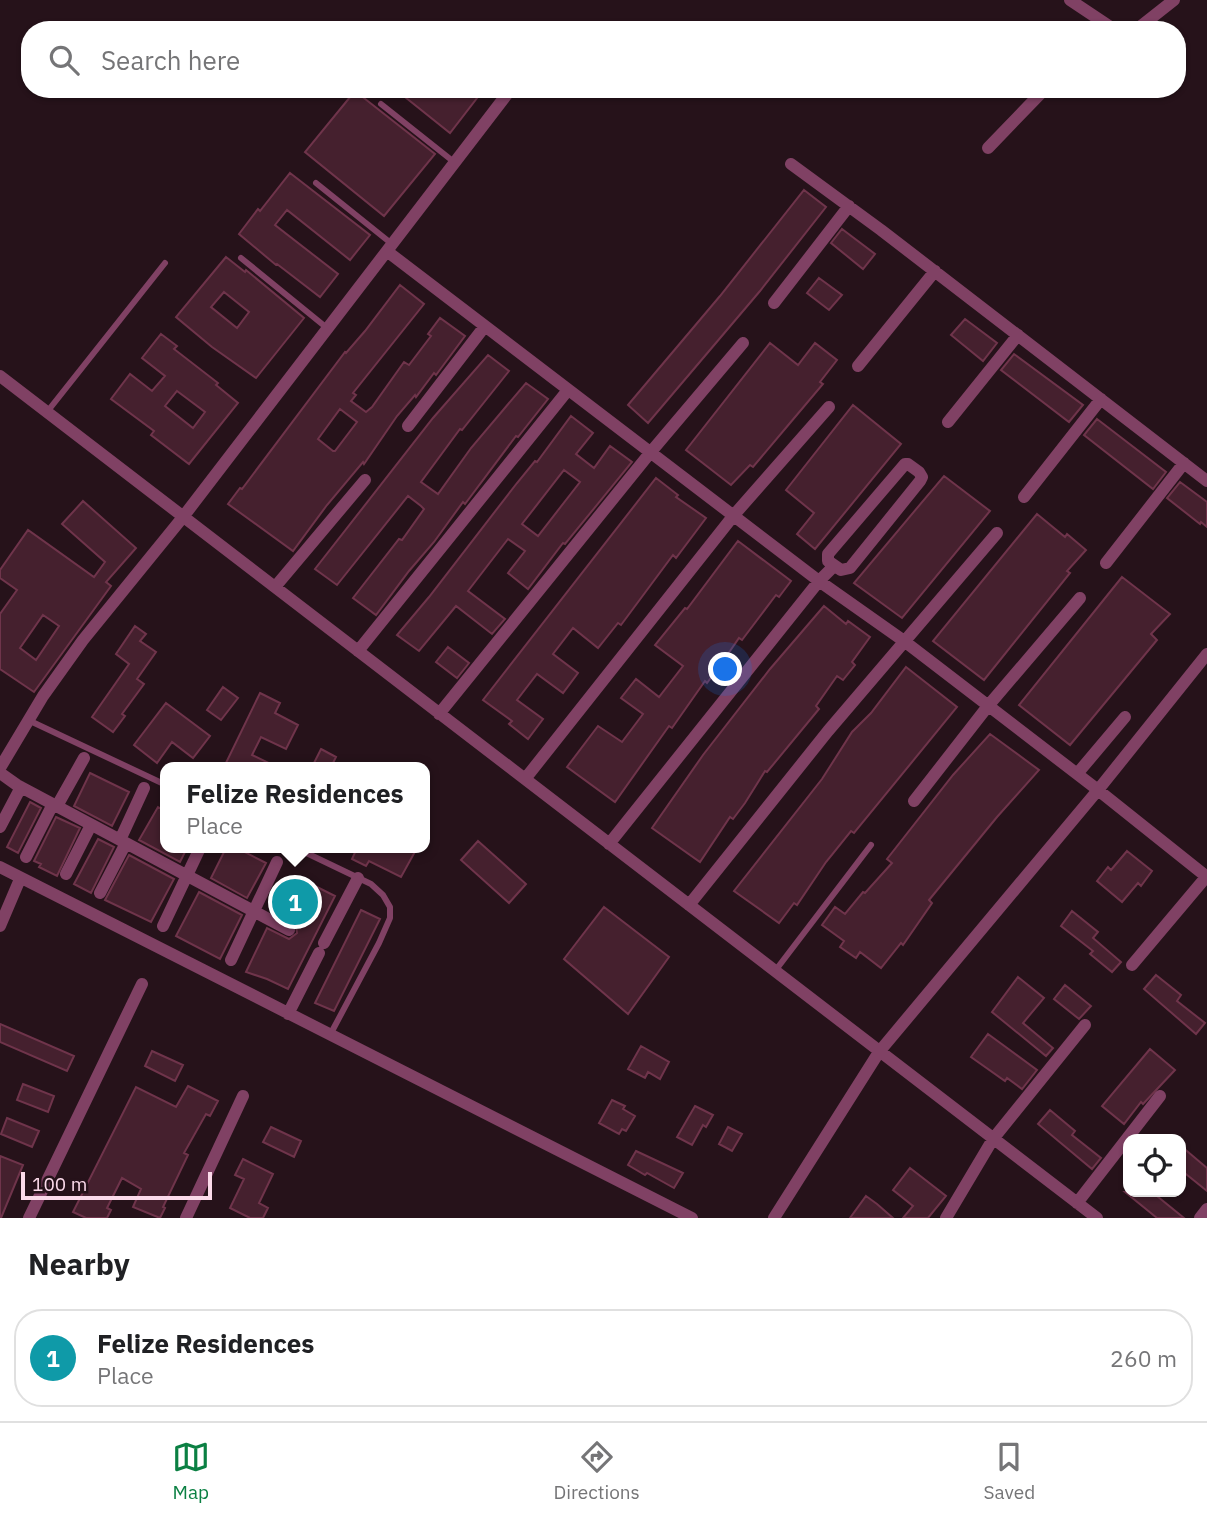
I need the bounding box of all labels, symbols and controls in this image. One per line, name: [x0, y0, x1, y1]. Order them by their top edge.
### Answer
search box: [21, 21, 1186, 98]
icon: search: [45, 41, 83, 79]
text: Search here: [101, 43, 240, 77]
your location: [708, 652, 742, 686]
popup: [160, 762, 430, 853]
text: Felize Residences: [186, 776, 404, 810]
text: Place: [186, 810, 243, 840]
pin: 1: [272, 876, 318, 928]
map controls: [1123, 1134, 1186, 1197]
button: locate: [1123, 1134, 1186, 1197]
scale bar: [21, 1169, 212, 1201]
text: 100 m: [32, 1172, 87, 1196]
text: Nearby: [28, 1244, 130, 1283]
text: Felize Residences: [97, 1326, 314, 1360]
text: 1: [46, 1343, 60, 1373]
text: 260 m: [1110, 1343, 1177, 1373]
text: Place: [97, 1360, 154, 1390]
tab: Map: [172, 1438, 210, 1504]
tab: Directions: [553, 1438, 640, 1504]
tab: Saved: [984, 1438, 1035, 1504]

